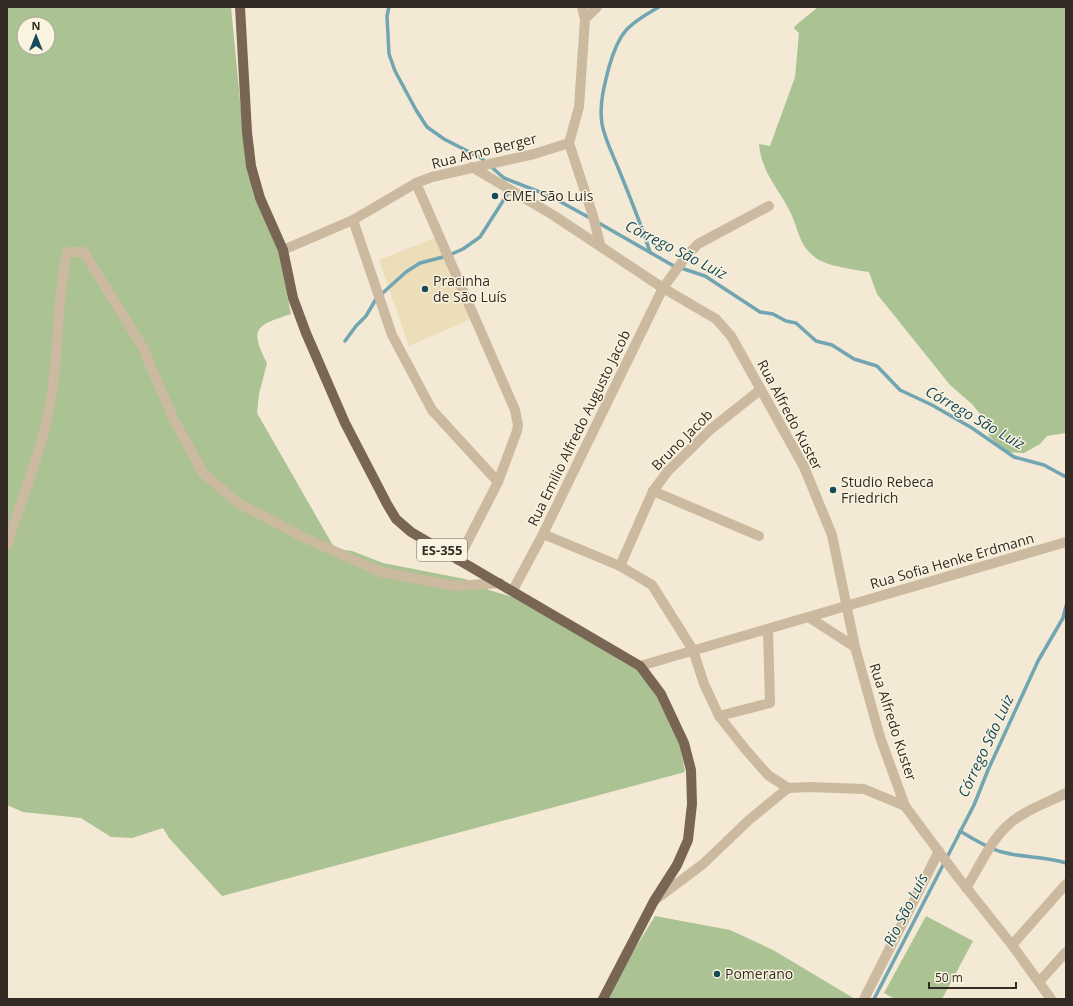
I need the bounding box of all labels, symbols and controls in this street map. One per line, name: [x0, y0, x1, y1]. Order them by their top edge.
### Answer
north arrow: [16, 16, 56, 56]
text: N: [32, 18, 40, 33]
street label: Rua Arno Berger: [429, 128, 539, 173]
place label: CMEI São Luis: [503, 186, 594, 205]
marker: CMEI São Luis: [490, 191, 500, 201]
water label: Córrego São Luiz: [622, 215, 731, 283]
place label: Pracinha de São Luís: [433, 271, 507, 306]
marker: Pracinha de São Luís: [420, 284, 430, 294]
street label: Rua Emilio Alfredo Augusto Jacob: [523, 327, 634, 529]
street label: Rua Alfredo Kuster: [753, 356, 828, 473]
water label: Córrego São Luiz: [922, 381, 1029, 454]
street label: Bruno Jacob: [647, 405, 716, 474]
place label: Studio Rebeca Friedrich: [841, 472, 934, 507]
marker: Studio Rebeca Friedrich: [828, 485, 838, 495]
street label: Rua Sofia Henke Erdmann: [868, 528, 1036, 593]
road number: ES-355: [417, 539, 467, 561]
street label: Rua Alfredo Kuster: [866, 661, 921, 783]
water label: Córrego São Luiz: [952, 691, 1018, 800]
water label: Rio São Luís: [878, 869, 932, 949]
place label: Pomerano: [725, 964, 793, 983]
scale bar: [929, 964, 1016, 990]
marker: Pomerano: [712, 969, 722, 979]
text: 50 m: [935, 969, 963, 986]

